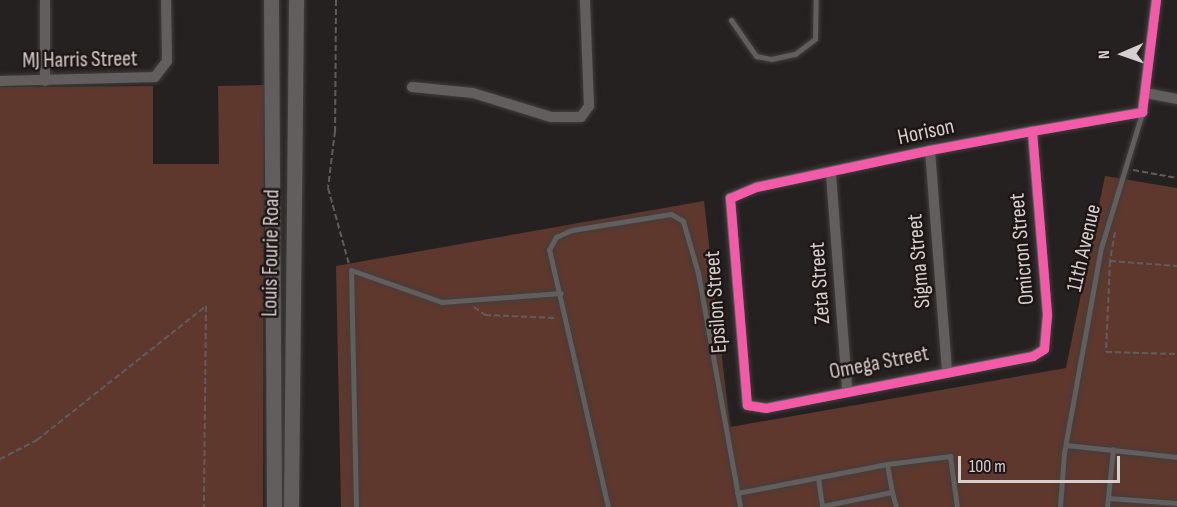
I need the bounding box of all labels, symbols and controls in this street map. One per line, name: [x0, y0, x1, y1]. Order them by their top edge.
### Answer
north arrow: [1093, 24, 1153, 84]
street label: MJ Harris Street: [22, 46, 138, 74]
text: N: [1095, 50, 1114, 59]
street label: Horison: [895, 113, 957, 151]
street label: Louis Fourie Road: [257, 189, 285, 317]
street label: Omicron Street: [1004, 192, 1040, 306]
street label: 11th Avenue: [1061, 202, 1107, 294]
street label: Sigma Street: [902, 213, 936, 309]
street label: Zeta Street: [804, 241, 836, 325]
street label: Epsilon Street: [699, 250, 733, 354]
street label: Omega Street: [827, 340, 931, 386]
scale bar: [961, 444, 1123, 482]
text: 100 m: [969, 456, 1006, 477]

